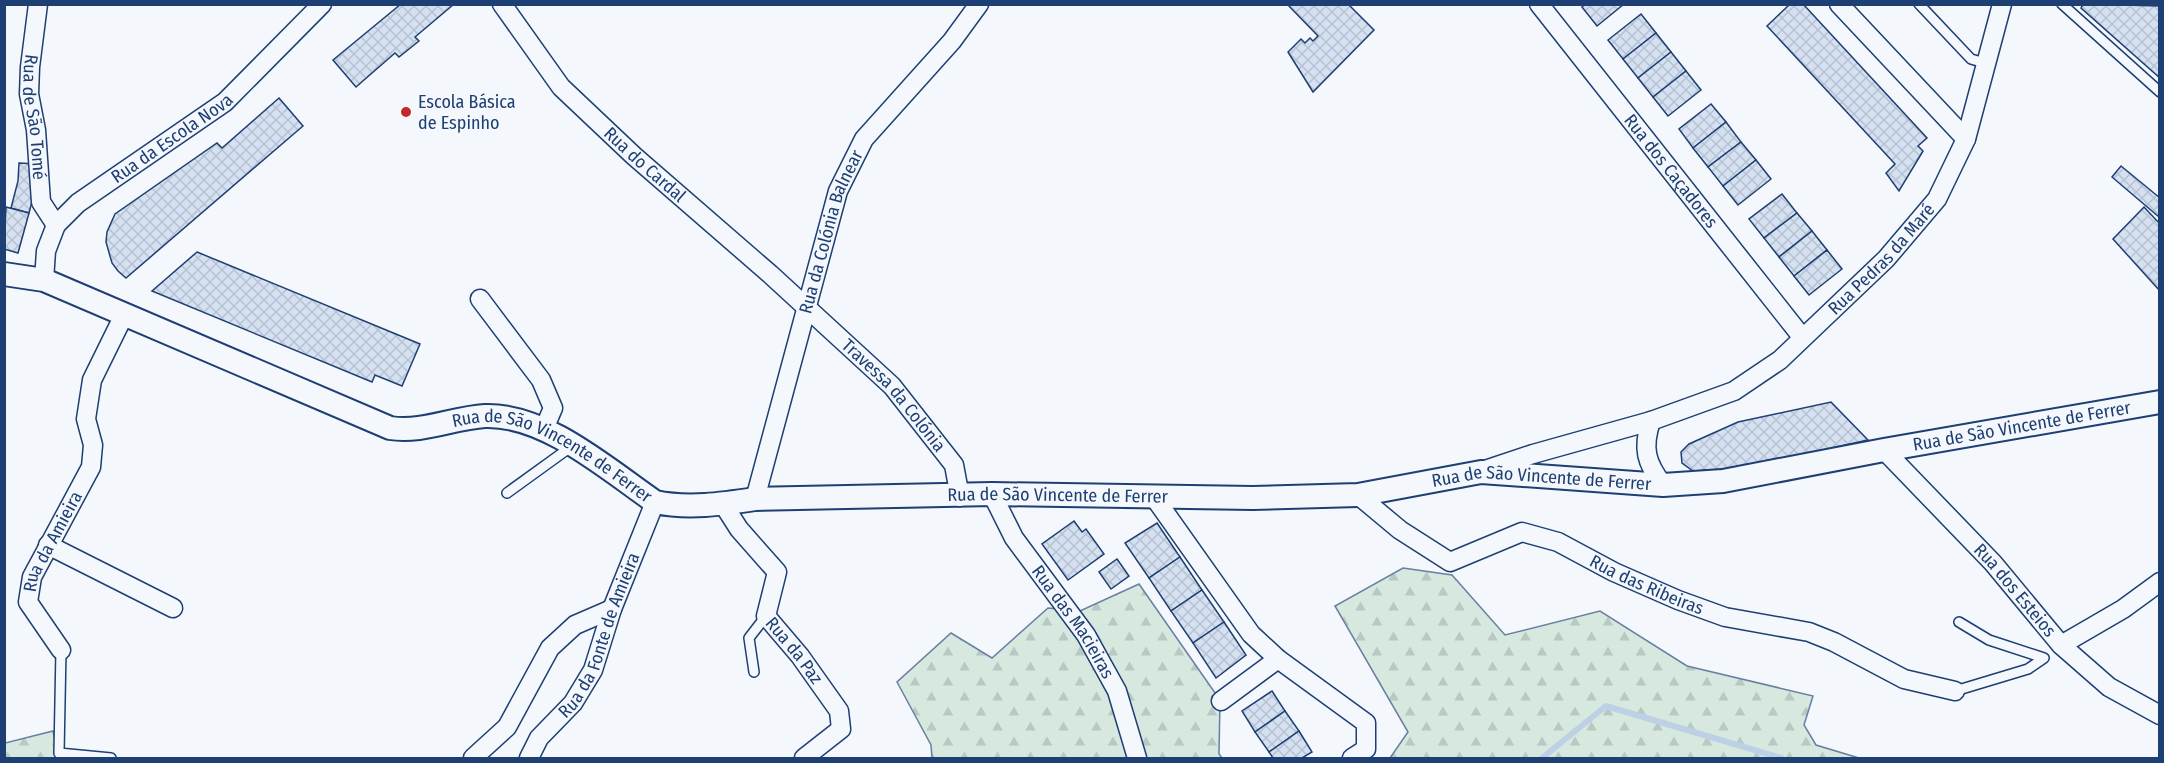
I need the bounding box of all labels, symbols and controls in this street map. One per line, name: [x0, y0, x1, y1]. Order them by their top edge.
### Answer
street label: Rua de São Tomé: [18, 53, 50, 181]
street label: Rua da Escola Nova: [107, 89, 238, 188]
place label: Escola Básica de Espinho: [418, 91, 516, 134]
marker: Escola Básica de Espinho: [399, 105, 413, 119]
street label: Rua dos Caçadores: [1619, 110, 1723, 233]
street label: Rua do Cardal: [599, 122, 690, 207]
street label: Rua da Colónia Balnear: [794, 146, 868, 316]
street label: Rua Pedras da Maré: [1824, 199, 1939, 319]
street label: Travessa da Colónia: [837, 334, 951, 456]
street label: Rua de São Vincente de Ferrer: [1911, 396, 2133, 456]
street label: Rua de São Vincente de Ferrer: [450, 405, 657, 508]
street label: Rua de São Vincente de Ferrer: [1430, 461, 1653, 495]
street label: Rua de São Vincente de Ferrer: [947, 483, 1169, 508]
street label: Rua da Amieira: [19, 487, 87, 594]
street label: Rua dos Esteios: [1969, 539, 2061, 642]
street label: Rua da Fonte de Amieira: [554, 549, 645, 722]
street label: Rua das Ribeiras: [1586, 550, 1707, 619]
street label: Rua das Macieiras: [1027, 561, 1119, 683]
street label: Rua da Paz: [761, 613, 827, 688]

